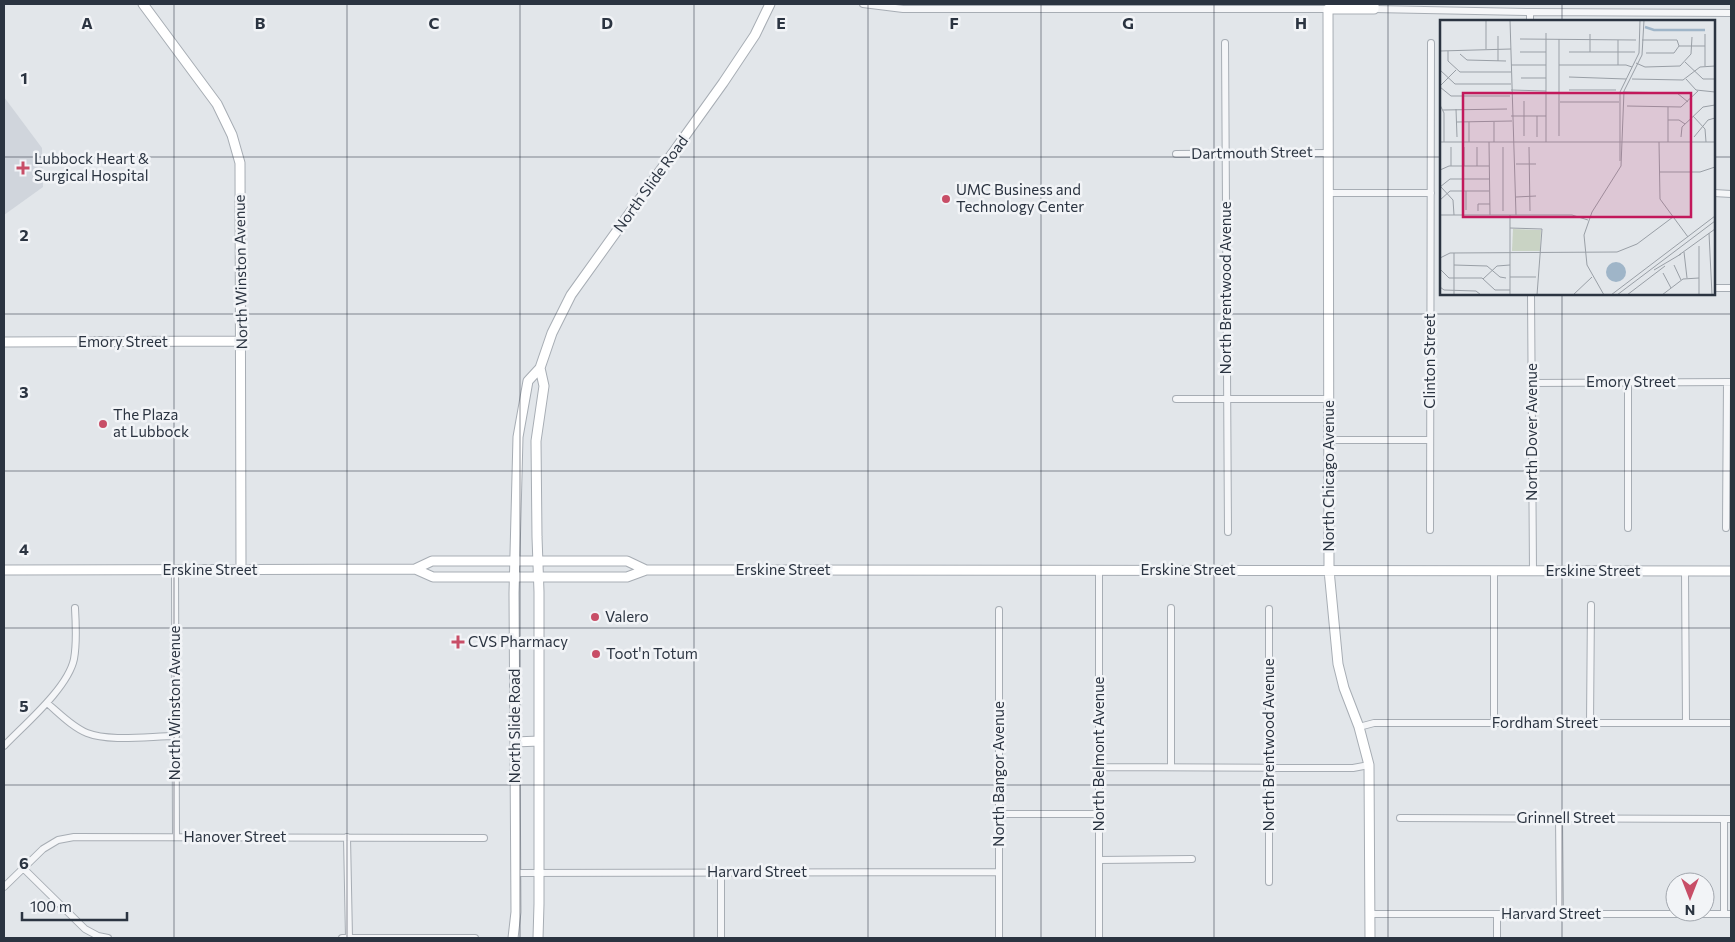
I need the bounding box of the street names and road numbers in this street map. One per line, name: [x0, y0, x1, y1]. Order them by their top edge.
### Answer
street label: North Slide Road: [609, 132, 691, 235]
street label: Dartmouth Street: [1191, 142, 1313, 162]
street label: North Winston Avenue: [230, 194, 250, 350]
street label: North Brentwood Avenue: [1216, 201, 1234, 375]
street label: Clinton Street: [1420, 313, 1438, 409]
street label: Emory Street: [78, 332, 168, 350]
street label: North Dover Avenue: [1522, 363, 1540, 501]
street label: Emory Street: [1586, 372, 1676, 390]
street label: North Chicago Avenue: [1319, 400, 1337, 552]
street label: Erskine Street: [162, 560, 258, 578]
street label: Erskine Street: [735, 560, 831, 578]
street label: Erskine Street: [1140, 560, 1236, 578]
street label: Erskine Street: [1545, 561, 1641, 579]
street label: North Winston Avenue: [165, 625, 183, 780]
street label: North Brentwood Avenue: [1259, 658, 1277, 832]
street label: North Slide Road: [505, 669, 523, 783]
street label: North Belmont Avenue: [1089, 676, 1107, 831]
street label: North Bangor Avenue: [989, 701, 1007, 847]
street label: Fordham Street: [1492, 713, 1598, 731]
street label: Grinnell Street: [1517, 808, 1615, 826]
street label: Hanover Street: [184, 827, 286, 845]
street label: Harvard Street: [707, 862, 807, 880]
street label: Harvard Street: [1501, 904, 1601, 922]

